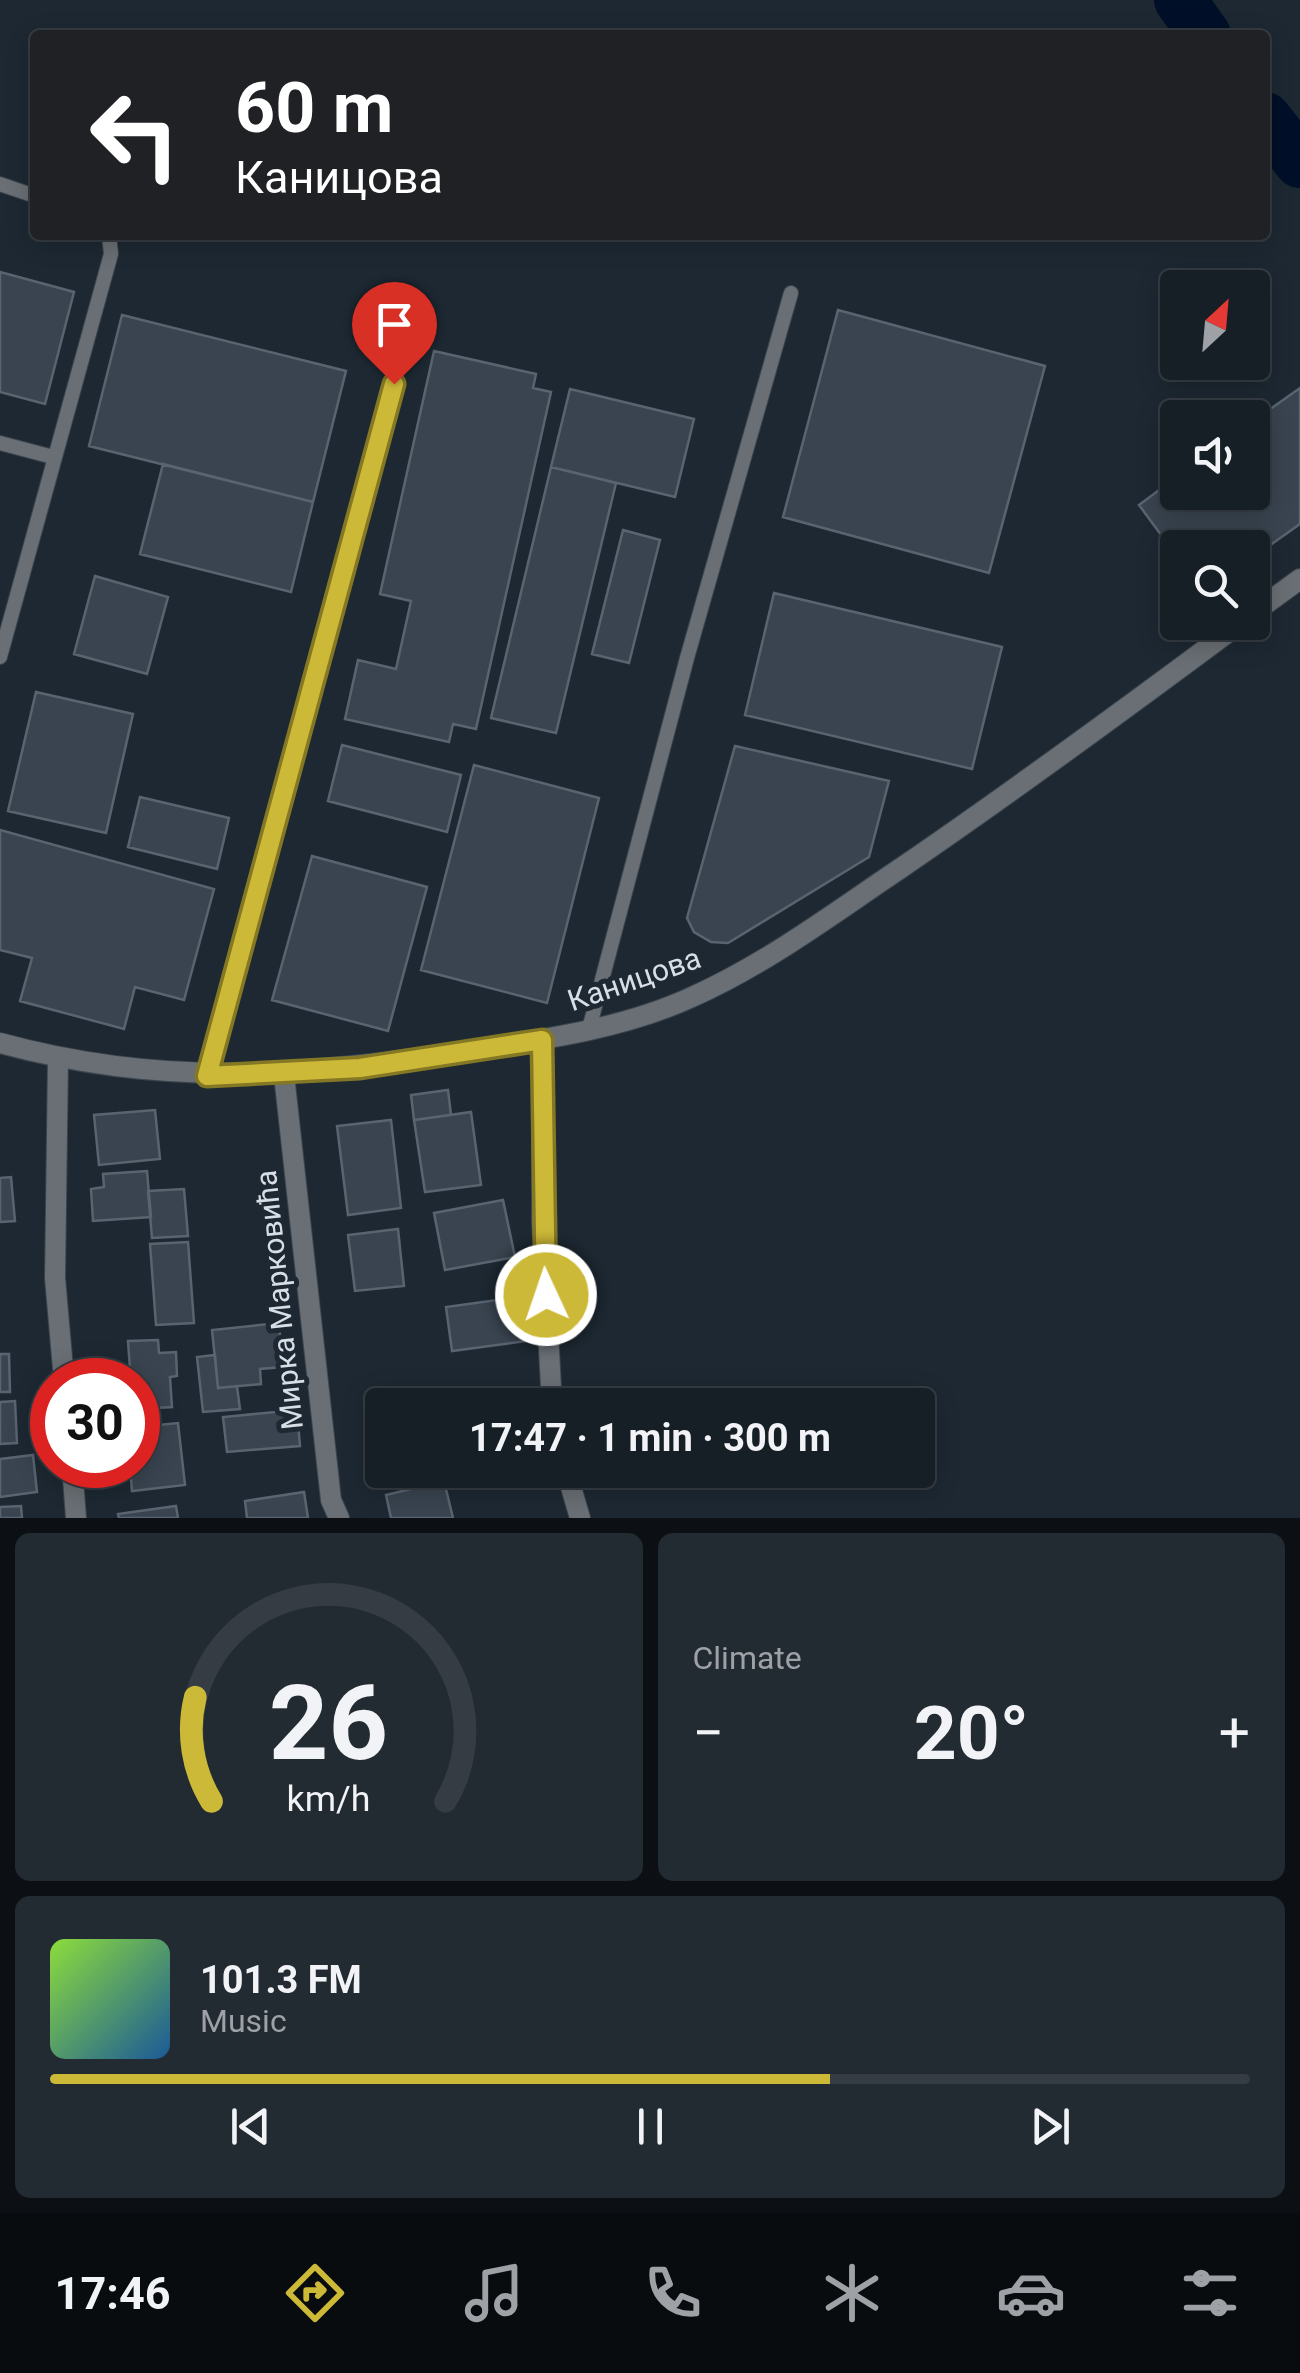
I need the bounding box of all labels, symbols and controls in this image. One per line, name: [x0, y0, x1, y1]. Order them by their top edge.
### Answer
text: 60 m: [235, 67, 393, 149]
icon: left: [70, 70, 200, 200]
text: Каницова: [235, 151, 443, 204]
north arrow: [1160, 270, 1270, 380]
map controls: [1160, 270, 1270, 640]
pin: [352, 282, 437, 385]
icon: arrive: [367, 297, 422, 352]
button: sound: [1160, 400, 1270, 510]
button: search: [1160, 530, 1270, 640]
street label: Каницова: [563, 940, 705, 1018]
street label: Мирка Марковића: [248, 1169, 310, 1431]
position arrow: [494, 1243, 598, 1347]
speed limit sign: 30: [30, 1358, 160, 1488]
text: 17:47 · 1 min · 300 m: [469, 1416, 831, 1460]
text: Climate: [693, 1639, 802, 1677]
text: 26: [269, 1663, 388, 1784]
text: 20°: [914, 1689, 1029, 1777]
text: −: [693, 1701, 724, 1765]
text: +: [1219, 1701, 1250, 1765]
text: km/h: [287, 1778, 371, 1820]
text: 101.3 FM: [200, 1958, 362, 2002]
text: Music: [200, 2002, 287, 2040]
icon: previous: [223, 2099, 278, 2154]
icon: pause: [623, 2099, 678, 2154]
icon: next: [1023, 2099, 1078, 2154]
icon: directions: [280, 2258, 350, 2328]
icon: music: [459, 2258, 529, 2328]
icon: phone: [638, 2258, 708, 2328]
icon: climate: [817, 2258, 887, 2328]
icon: car: [996, 2258, 1066, 2328]
icon: filters: [1175, 2258, 1245, 2328]
text: 17:46: [55, 2267, 171, 2320]

